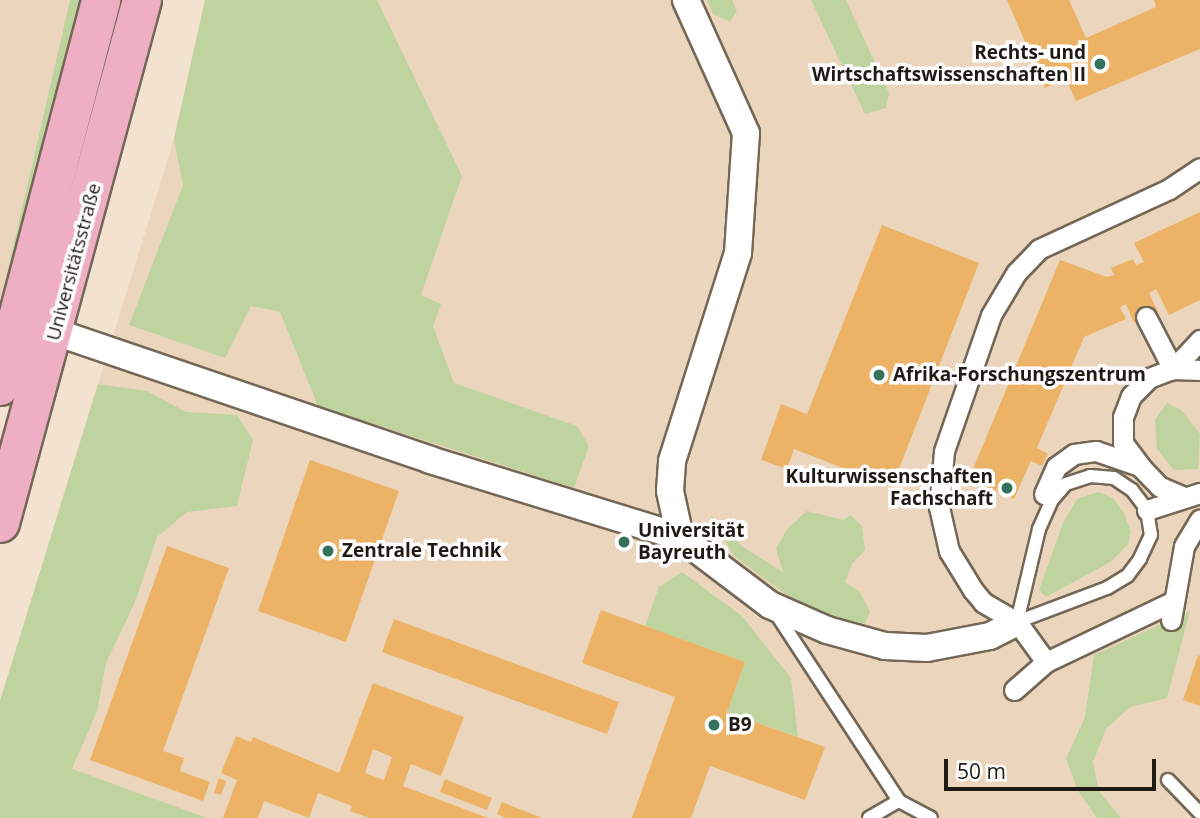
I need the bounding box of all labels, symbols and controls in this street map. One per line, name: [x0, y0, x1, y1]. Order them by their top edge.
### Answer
place label: Rechts- und Wirtschaftswissenschaften II: [812, 42, 1086, 86]
marker: Rechts- und Wirtschaftswissenschaften II: [1092, 56, 1108, 72]
street label: Universitätsstraße: [42, 181, 106, 343]
place label: Afrika-Forschungszentrum: [893, 364, 1146, 386]
marker: Afrika-Forschungszentrum: [871, 367, 887, 383]
place label: Kulturwissenschaften Fachschaft: [786, 466, 993, 510]
marker: Kulturwissenschaften Fachschaft: [999, 480, 1015, 496]
place label: Universität Bayreuth: [638, 520, 745, 564]
marker: Universität Bayreuth: [616, 534, 632, 550]
place label: Zentrale Technik: [342, 540, 502, 562]
marker: Zentrale Technik: [320, 543, 336, 559]
place label: B9: [728, 714, 752, 736]
marker: B9: [706, 717, 722, 733]
scale bar: [948, 744, 1160, 788]
text: 50 m: [957, 757, 1006, 785]

